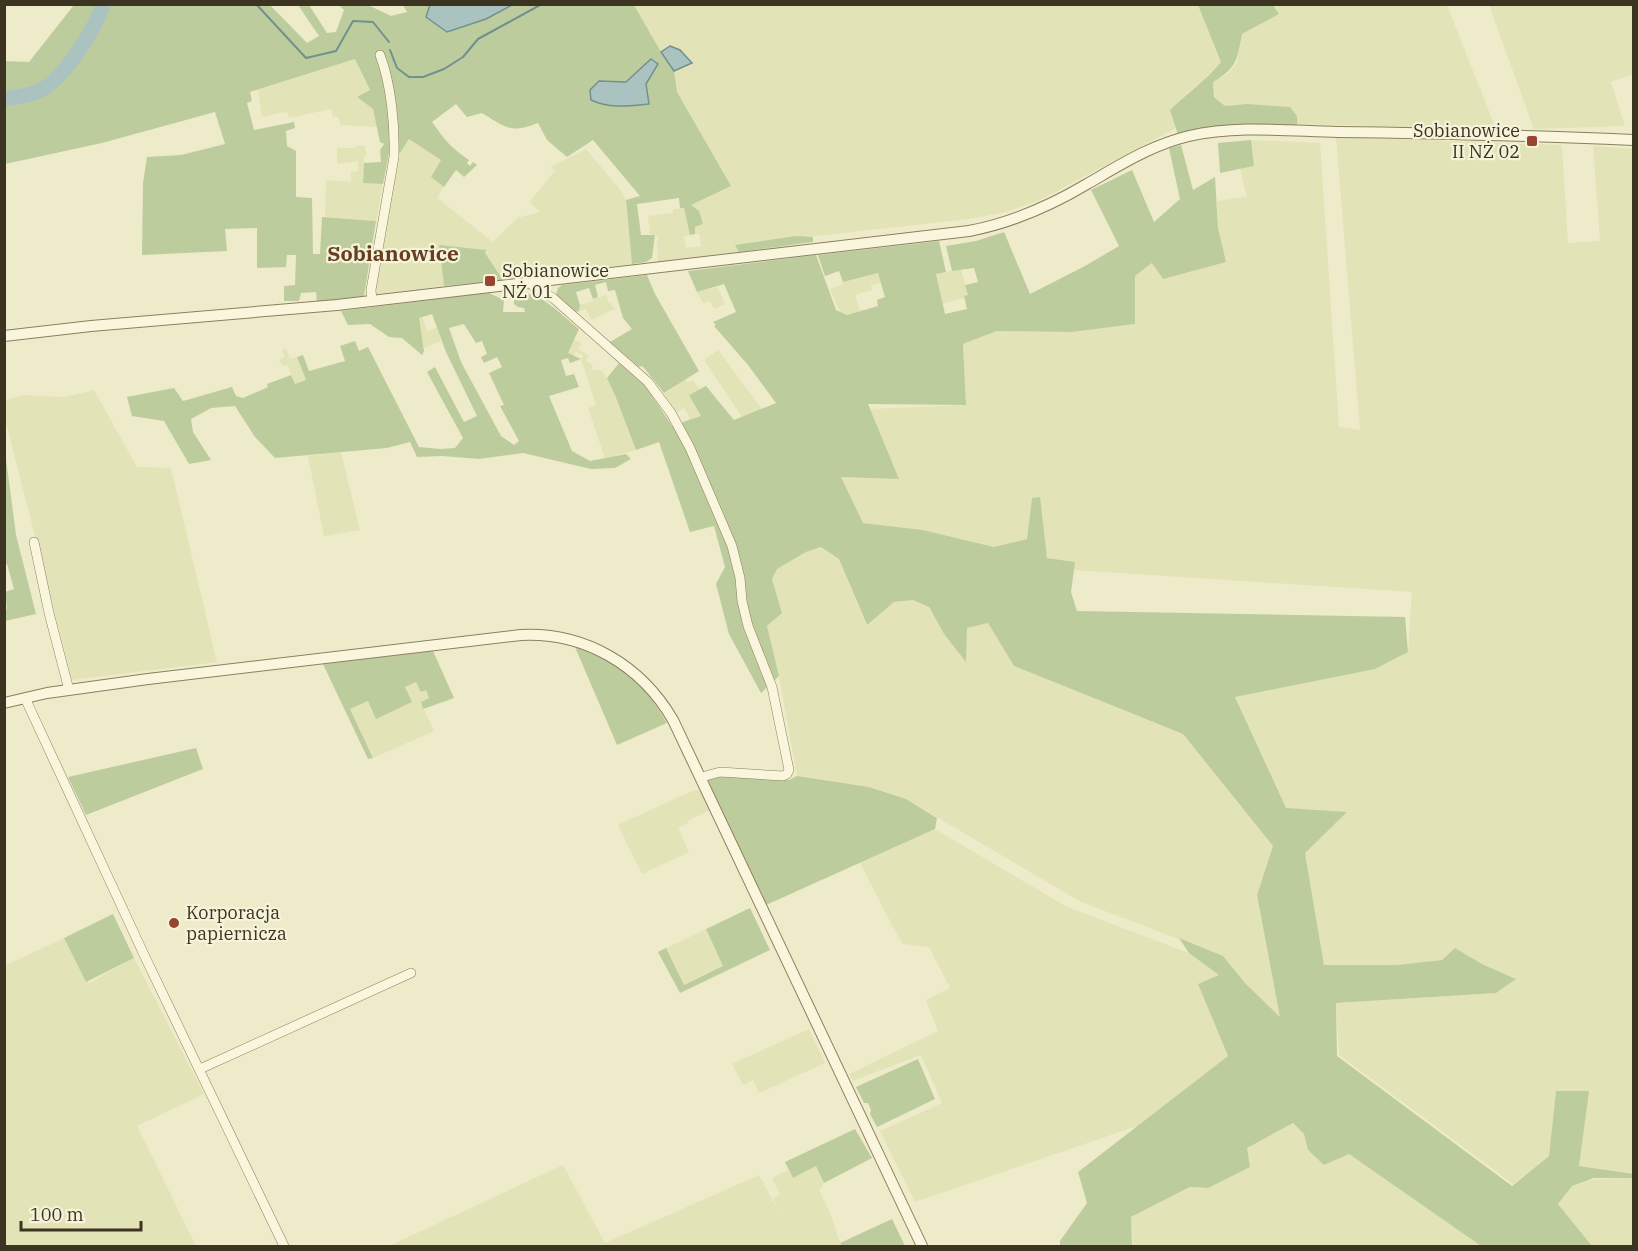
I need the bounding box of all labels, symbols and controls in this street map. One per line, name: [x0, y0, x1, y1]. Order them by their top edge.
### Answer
place label: Sobianowice II NŻ 02: [1413, 119, 1520, 163]
marker: Sobianowice II NŻ 02: [1525, 134, 1539, 148]
district label: Sobianowice: [327, 239, 459, 267]
place label: Sobianowice NŻ 01: [502, 259, 609, 303]
marker: Sobianowice NŻ 01: [483, 274, 497, 288]
place label: Korporacja papiernicza: [186, 901, 287, 945]
marker: Korporacja papiernicza: [167, 916, 181, 930]
scale bar: [21, 1194, 141, 1232]
text: 100 m: [30, 1203, 84, 1226]

